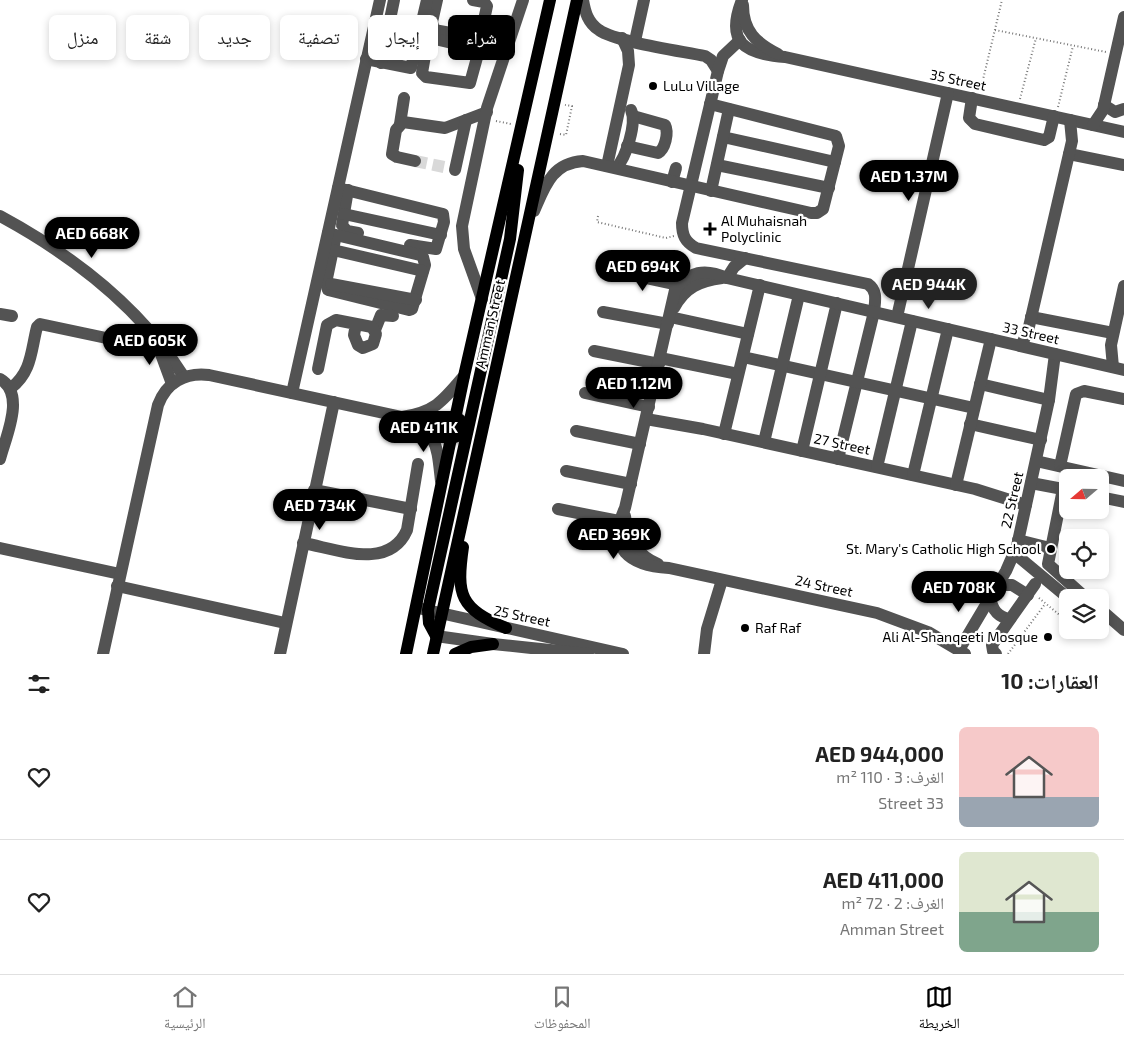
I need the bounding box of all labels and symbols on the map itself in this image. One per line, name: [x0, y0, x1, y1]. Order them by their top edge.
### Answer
street label: 35 Street: [928, 65, 988, 94]
place label: LuLu Village: [663, 77, 739, 94]
marker: LuLu Village: [647, 80, 659, 92]
pin: AED 1.37M: [852, 160, 966, 202]
place label: Al Muhaisnah Polyclinic: [721, 212, 807, 245]
pin: AED 668K: [40, 216, 144, 259]
marker: Al Muhaisnah Polyclinic: [703, 222, 717, 236]
pin: AED 694K: [591, 250, 695, 292]
pin: AED 944K: [877, 268, 981, 310]
street label: Amman Street: [471, 278, 508, 370]
street label: 33 Street: [1001, 318, 1061, 347]
pin: AED 605K: [98, 324, 202, 366]
pin: AED 1.12M: [577, 366, 691, 409]
pin: AED 411K: [372, 410, 476, 453]
street label: 27 Street: [812, 429, 872, 458]
north arrow: [1059, 469, 1109, 519]
street label: 22 Street: [997, 470, 1026, 530]
pin: AED 734K: [268, 488, 372, 531]
pin: AED 369K: [562, 518, 666, 560]
place label: St. Mary's Catholic High School: [846, 540, 1042, 557]
marker: St. Mary's Catholic High School: [1045, 543, 1057, 555]
pin: AED 708K: [907, 570, 1011, 613]
street label: 24 Street: [794, 571, 854, 600]
street label: 25 Street: [492, 601, 552, 630]
place label: Raf Raf: [755, 619, 802, 636]
marker: Raf Raf: [739, 622, 751, 634]
place label: Ali Al-Shanqeeti Mosque: [883, 628, 1038, 645]
marker: Ali Al-Shanqeeti Mosque: [1042, 631, 1054, 643]

